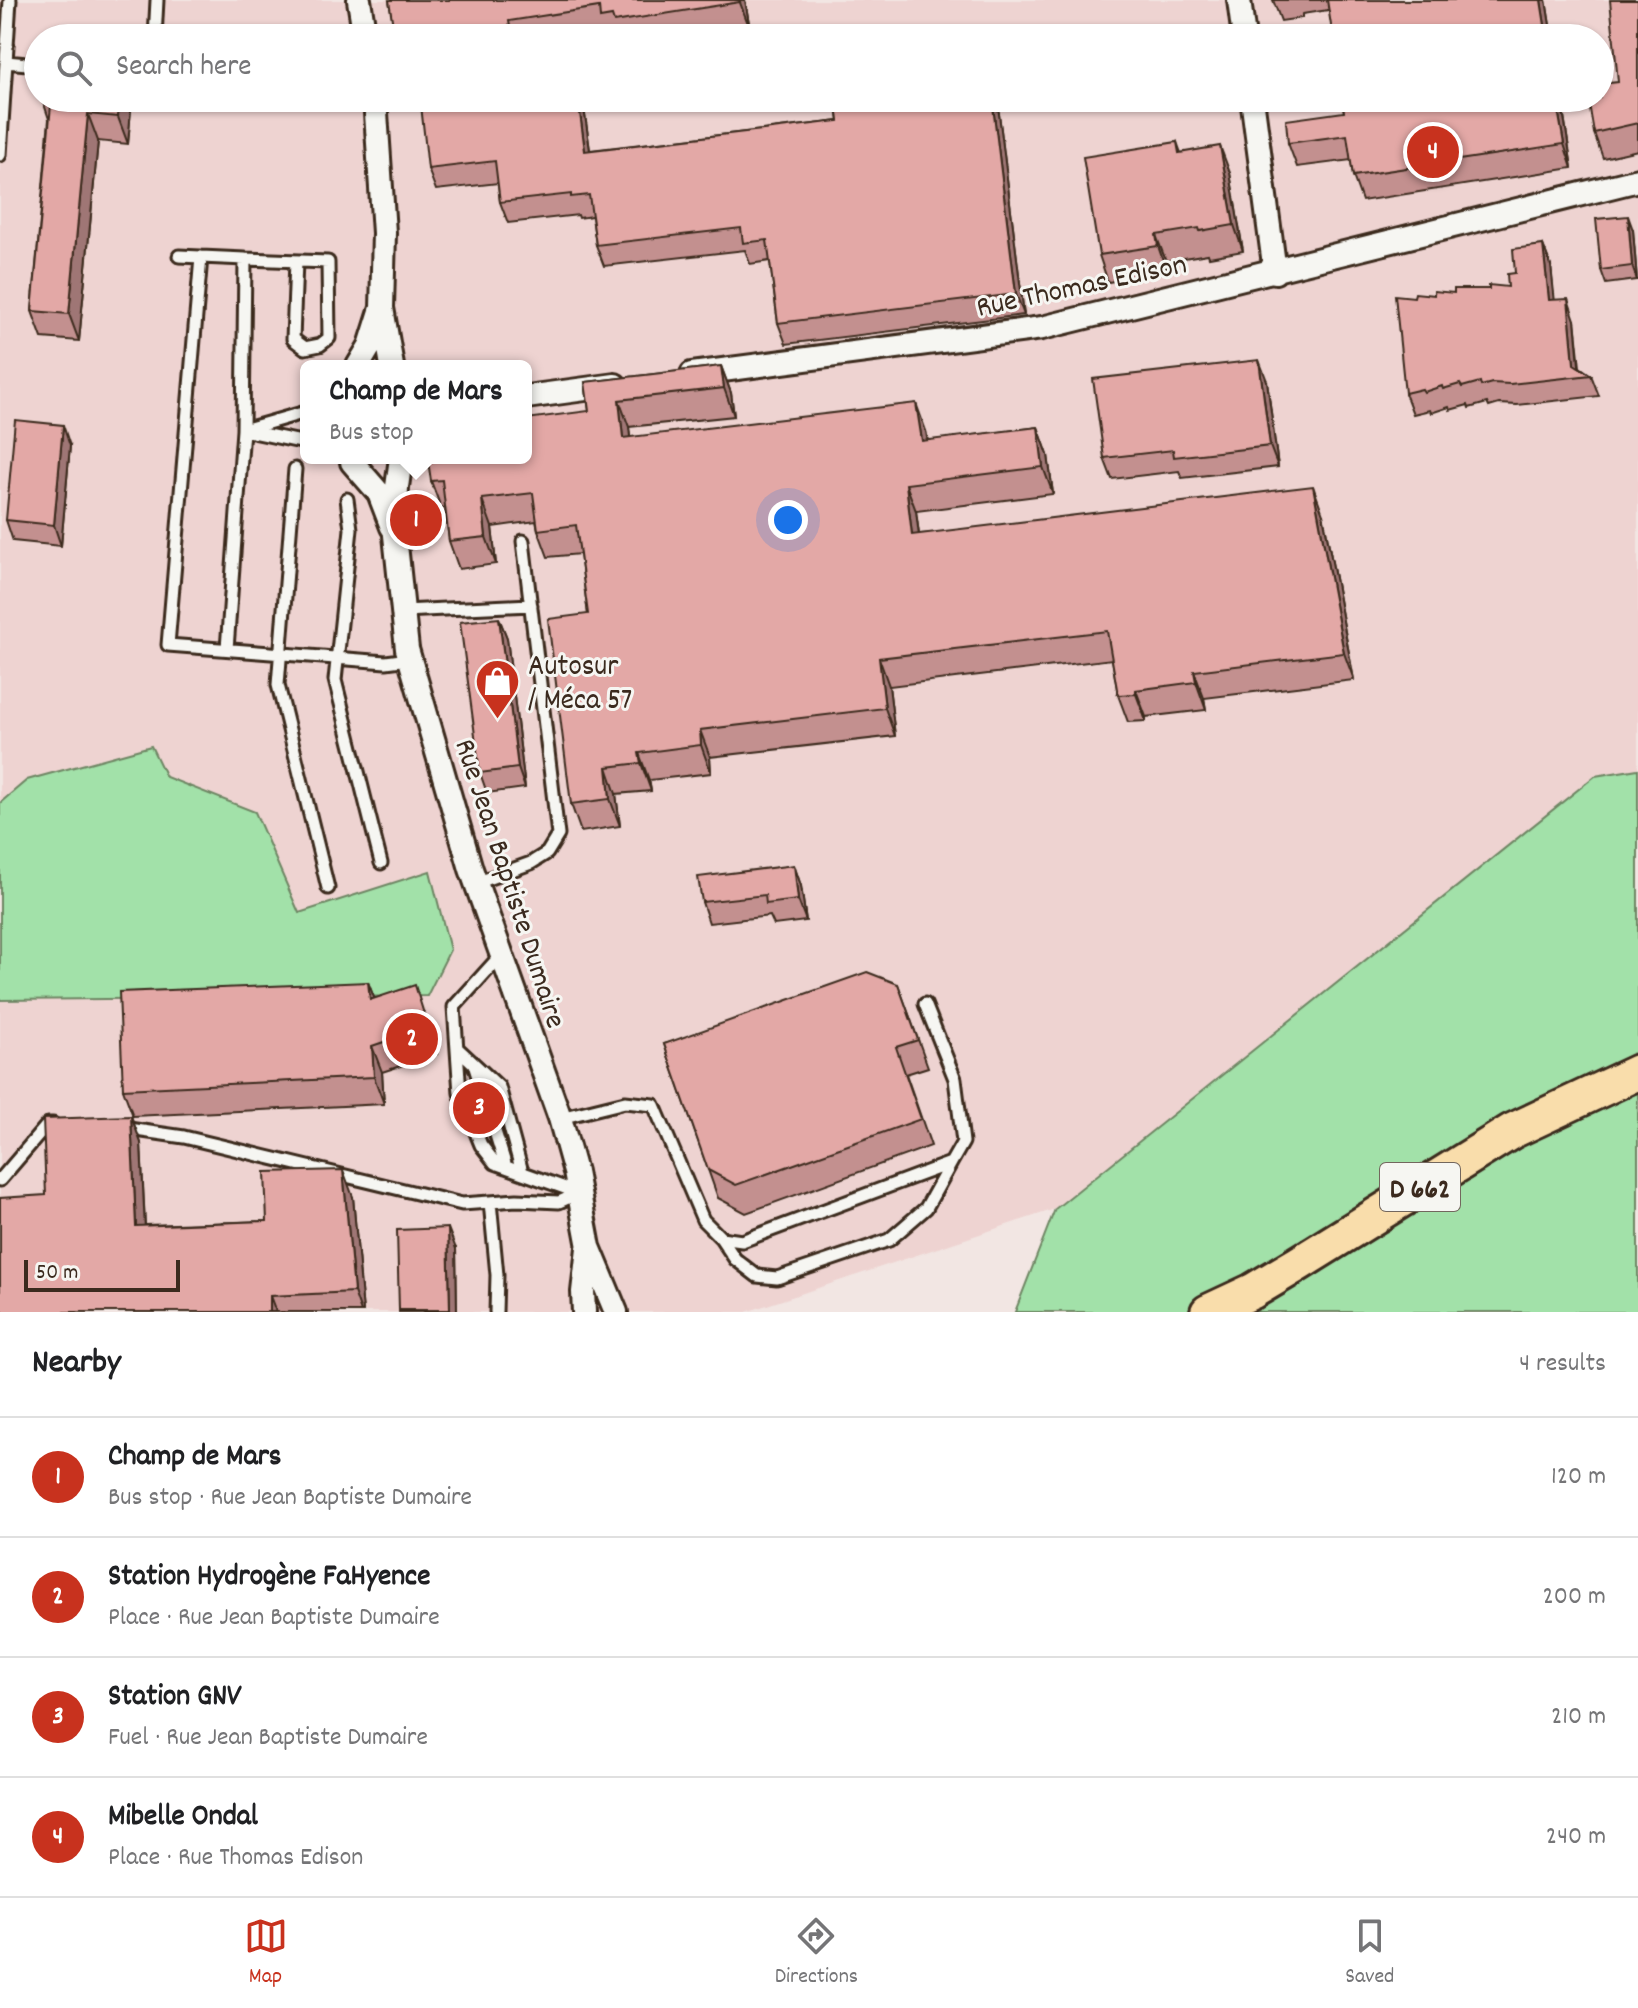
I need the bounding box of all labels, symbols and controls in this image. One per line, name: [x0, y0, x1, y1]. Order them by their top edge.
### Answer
search box: [24, 24, 1614, 112]
icon: search: [52, 46, 96, 90]
text: Search here: [116, 47, 252, 90]
pin: 4: [1407, 122, 1459, 182]
street label: Rue Thomas Edison: [973, 245, 1191, 332]
popup: [300, 360, 532, 464]
text: Champ de Mars: [329, 372, 503, 415]
text: Bus stop: [329, 415, 414, 452]
pin: 1: [390, 490, 442, 550]
your location: [768, 500, 808, 540]
place label: Autosur / Méca 57: [528, 647, 632, 724]
shop icon: Autosur / Méca 57: [473, 657, 521, 720]
street label: Rue Jean Baptiste Dumaire: [441, 734, 575, 1035]
pin: 2: [386, 1009, 438, 1069]
pin: 3: [453, 1078, 505, 1138]
road number: D 662: [1380, 1163, 1460, 1211]
scale bar: [24, 1256, 180, 1292]
text: 50 m: [36, 1258, 78, 1289]
text: Nearby: [32, 1340, 121, 1389]
text: 4 results: [1519, 1346, 1606, 1383]
text: Champ de Mars: [108, 1437, 282, 1480]
text: 1: [55, 1459, 61, 1496]
text: 120 m: [1551, 1459, 1606, 1496]
text: Bus stop · Rue Jean Baptiste Dumaire: [108, 1480, 472, 1517]
text: Station Hydrogène FaHyence: [108, 1557, 430, 1600]
text: 2: [52, 1579, 64, 1616]
text: 200 m: [1542, 1579, 1606, 1616]
text: Place · Rue Jean Baptiste Dumaire: [108, 1600, 440, 1637]
text: Station GNV: [108, 1677, 241, 1720]
text: 3: [52, 1699, 64, 1736]
text: 210 m: [1551, 1699, 1606, 1736]
text: Fuel · Rue Jean Baptiste Dumaire: [108, 1720, 428, 1757]
text: Mibelle Ondal: [108, 1797, 258, 1840]
text: 4: [53, 1819, 63, 1856]
text: 240 m: [1546, 1819, 1606, 1856]
text: Place · Rue Thomas Edison: [108, 1840, 363, 1877]
tab: Map: [244, 1914, 288, 1993]
tab: Directions: [775, 1914, 858, 1993]
tab: Saved: [1345, 1914, 1394, 1993]

